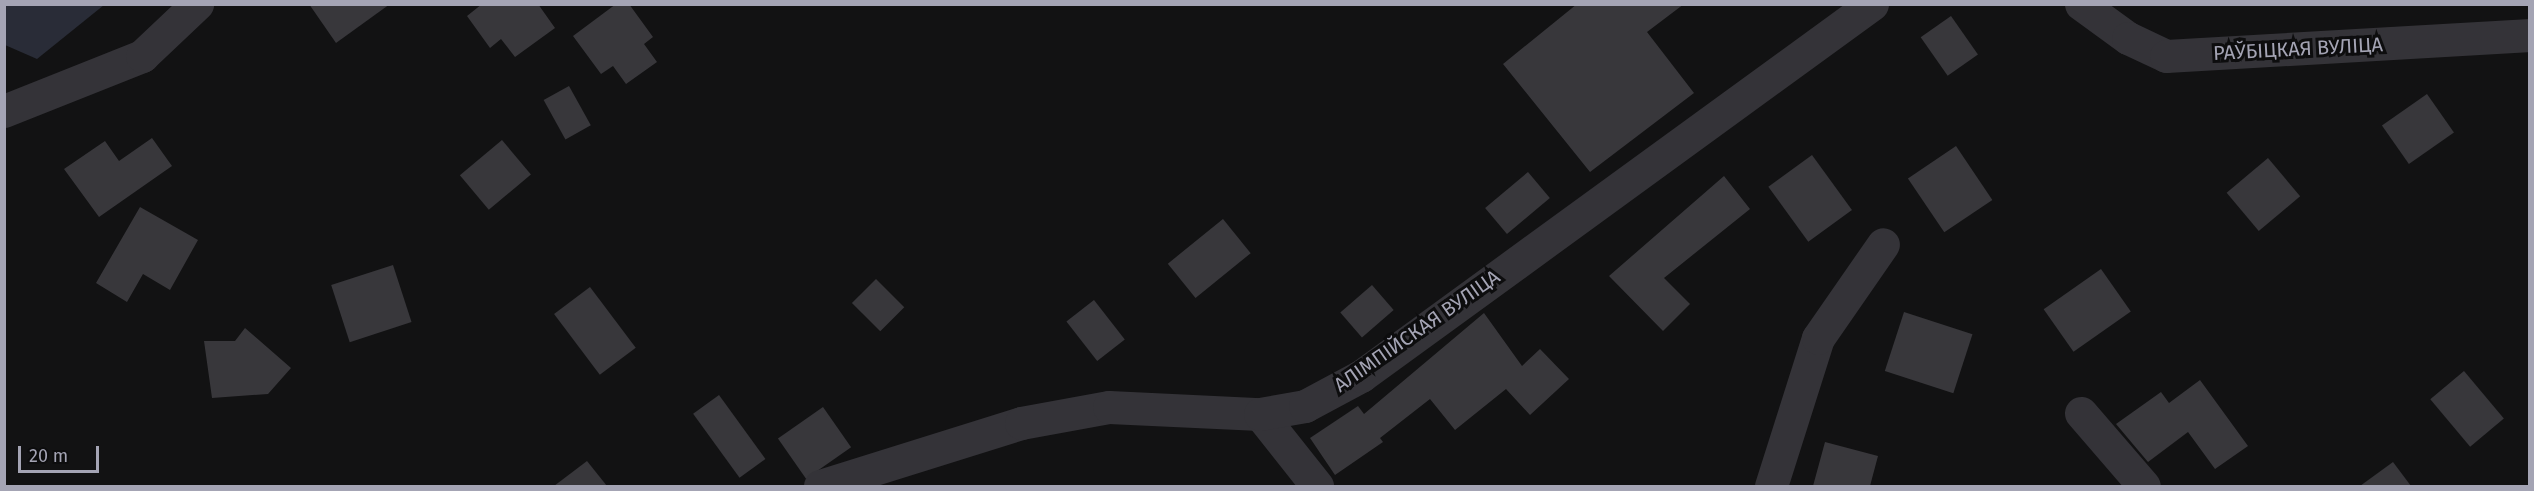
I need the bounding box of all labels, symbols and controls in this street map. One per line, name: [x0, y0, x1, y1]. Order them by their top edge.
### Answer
street label: РАЎБІЦКАЯ ВУЛІЦА: [2213, 33, 2383, 65]
street label: АЛІМПІЙСКАЯ ВУЛІЦА: [1329, 265, 1505, 397]
scale bar: [21, 434, 102, 472]
text: 20 m: [29, 445, 68, 467]

